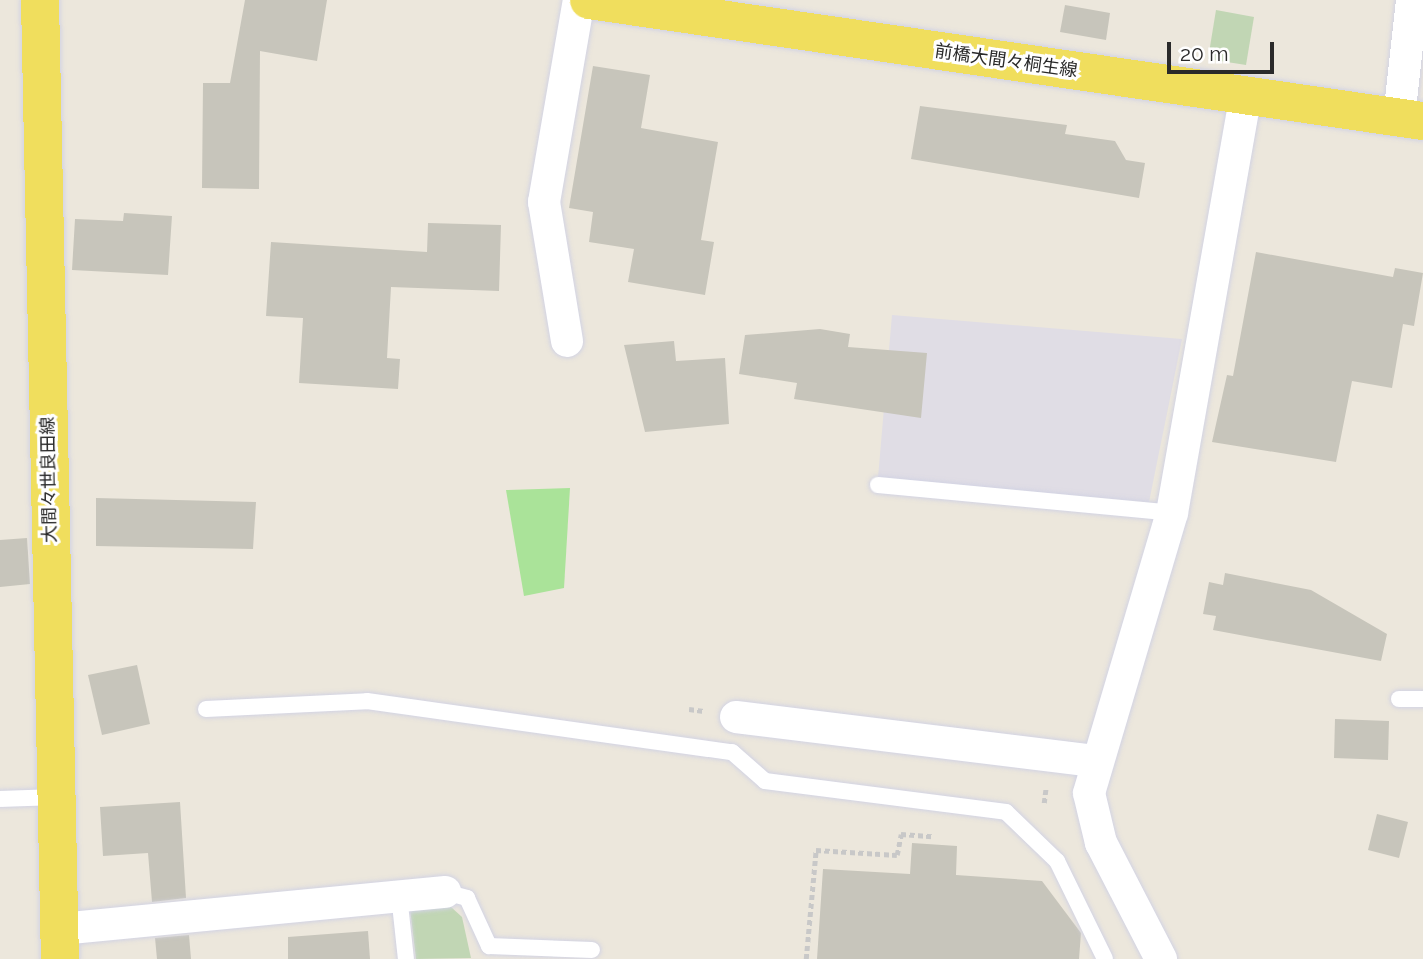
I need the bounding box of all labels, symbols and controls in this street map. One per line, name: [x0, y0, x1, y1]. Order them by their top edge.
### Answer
scale bar: [1171, 28, 1278, 72]
street label: 前橋大間々桐生線: [933, 40, 1079, 82]
text: 20 m: [1180, 41, 1228, 66]
street label: 大間々世良田線: [37, 417, 61, 543]

